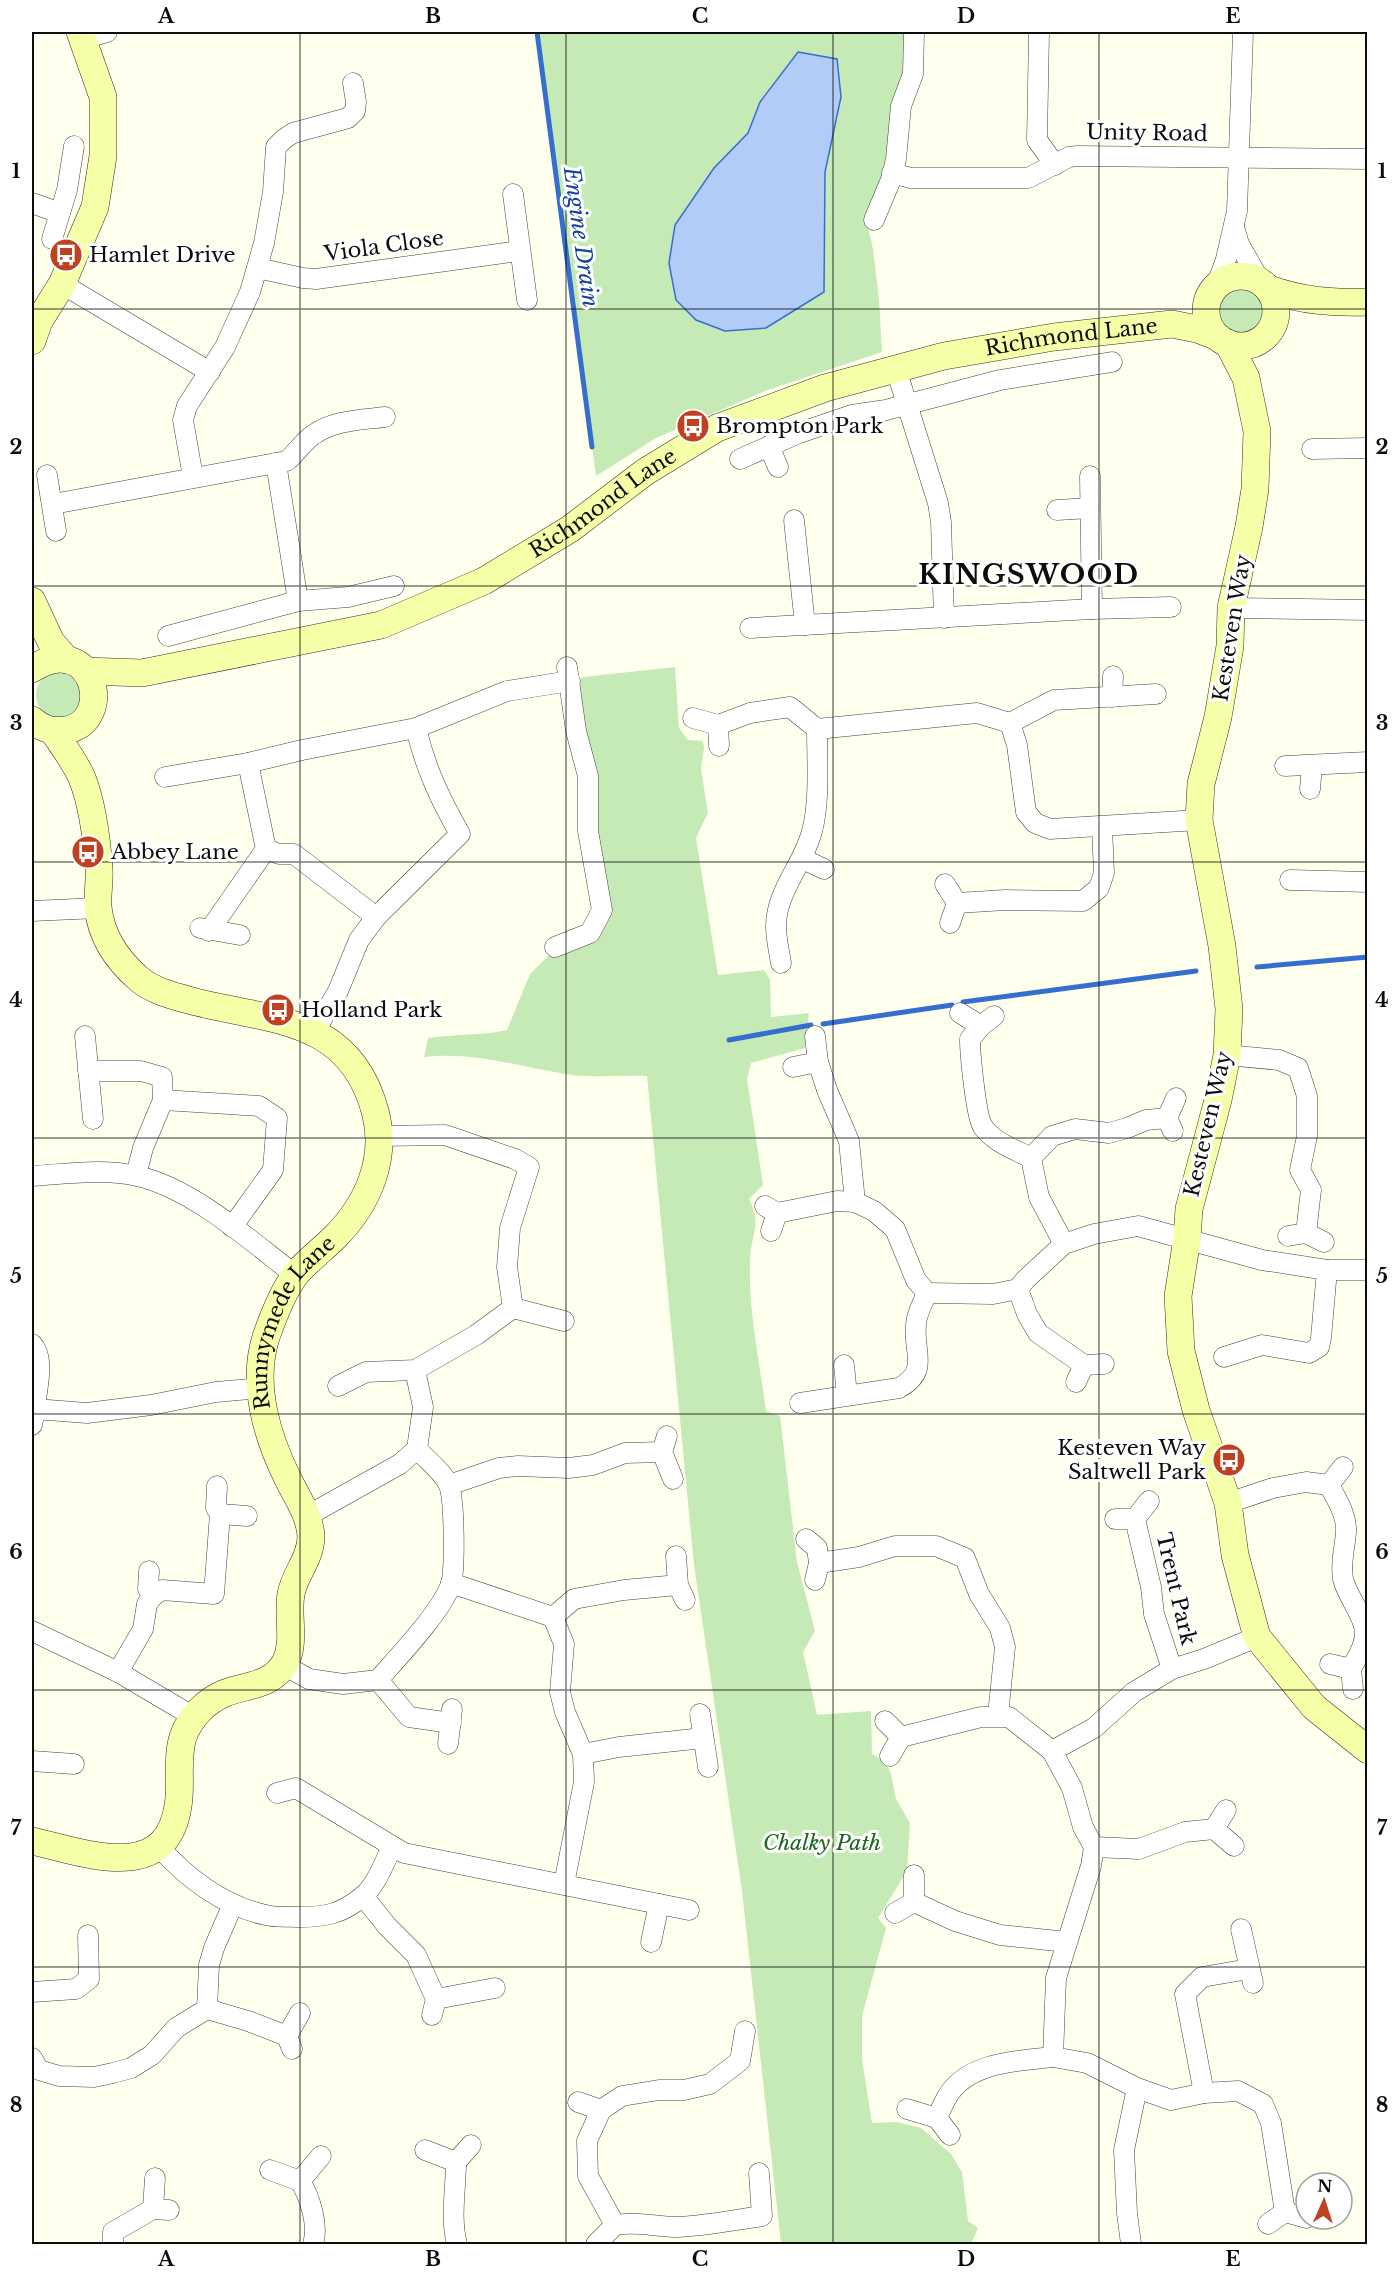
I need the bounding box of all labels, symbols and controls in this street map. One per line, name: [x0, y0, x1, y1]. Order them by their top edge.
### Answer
text: A: [157, 4, 175, 28]
text: B: [425, 4, 441, 28]
text: C: [692, 4, 708, 28]
text: D: [957, 4, 975, 28]
text: E: [1225, 4, 1241, 28]
street label: Unity Road: [1086, 119, 1208, 147]
text: 1: [12, 159, 21, 183]
text: 1: [1378, 159, 1387, 183]
water label: Engine Drain: [558, 164, 604, 309]
street label: Viola Close: [322, 225, 445, 267]
bus stop icon: Hamlet Drive: [48, 237, 84, 273]
place label: Hamlet Drive: [89, 242, 235, 268]
street label: Richmond Lane: [983, 313, 1159, 362]
bus stop icon: Brompton Park: [675, 408, 711, 444]
place label: Brompton Park: [716, 413, 883, 439]
text: 2: [9, 435, 23, 459]
text: 2: [1375, 435, 1389, 459]
street label: Richmond Lane: [525, 443, 681, 564]
street label: Kesteven Way: [1208, 552, 1257, 703]
district label: KINGSWOOD: [918, 558, 1140, 591]
text: 3: [10, 711, 22, 735]
text: 3: [1376, 711, 1388, 735]
bus stop icon: Abbey Lane: [70, 834, 106, 870]
place label: Abbey Lane: [110, 839, 239, 865]
text: 4: [9, 988, 23, 1012]
text: 4: [1375, 988, 1389, 1012]
bus stop icon: Holland Park: [260, 992, 296, 1028]
place label: Holland Park: [301, 997, 442, 1023]
street label: Kesteven Way: [1179, 1048, 1238, 1199]
street label: Runnymede Lane: [247, 1230, 341, 1412]
text: 5: [10, 1264, 22, 1288]
text: 5: [1376, 1264, 1388, 1288]
place label: Kesteven Way Saltwell Park: [1057, 1435, 1207, 1485]
bus stop icon: Kesteven Way Saltwell Park: [1211, 1442, 1247, 1478]
street label: Trent Park: [1150, 1530, 1202, 1648]
text: 6: [9, 1540, 23, 1564]
text: 6: [1375, 1540, 1389, 1564]
text: 7: [11, 1816, 22, 1840]
text: 7: [1377, 1816, 1388, 1840]
park label: Chalky Path: [763, 1830, 881, 1856]
text: 8: [10, 2093, 22, 2117]
text: 8: [1376, 2093, 1388, 2117]
north arrow: [1294, 2171, 1354, 2231]
text: N: [1317, 2176, 1333, 2196]
text: A: [157, 2247, 175, 2271]
text: B: [425, 2247, 441, 2271]
text: C: [692, 2247, 708, 2271]
text: D: [957, 2247, 975, 2271]
text: E: [1225, 2247, 1241, 2271]

